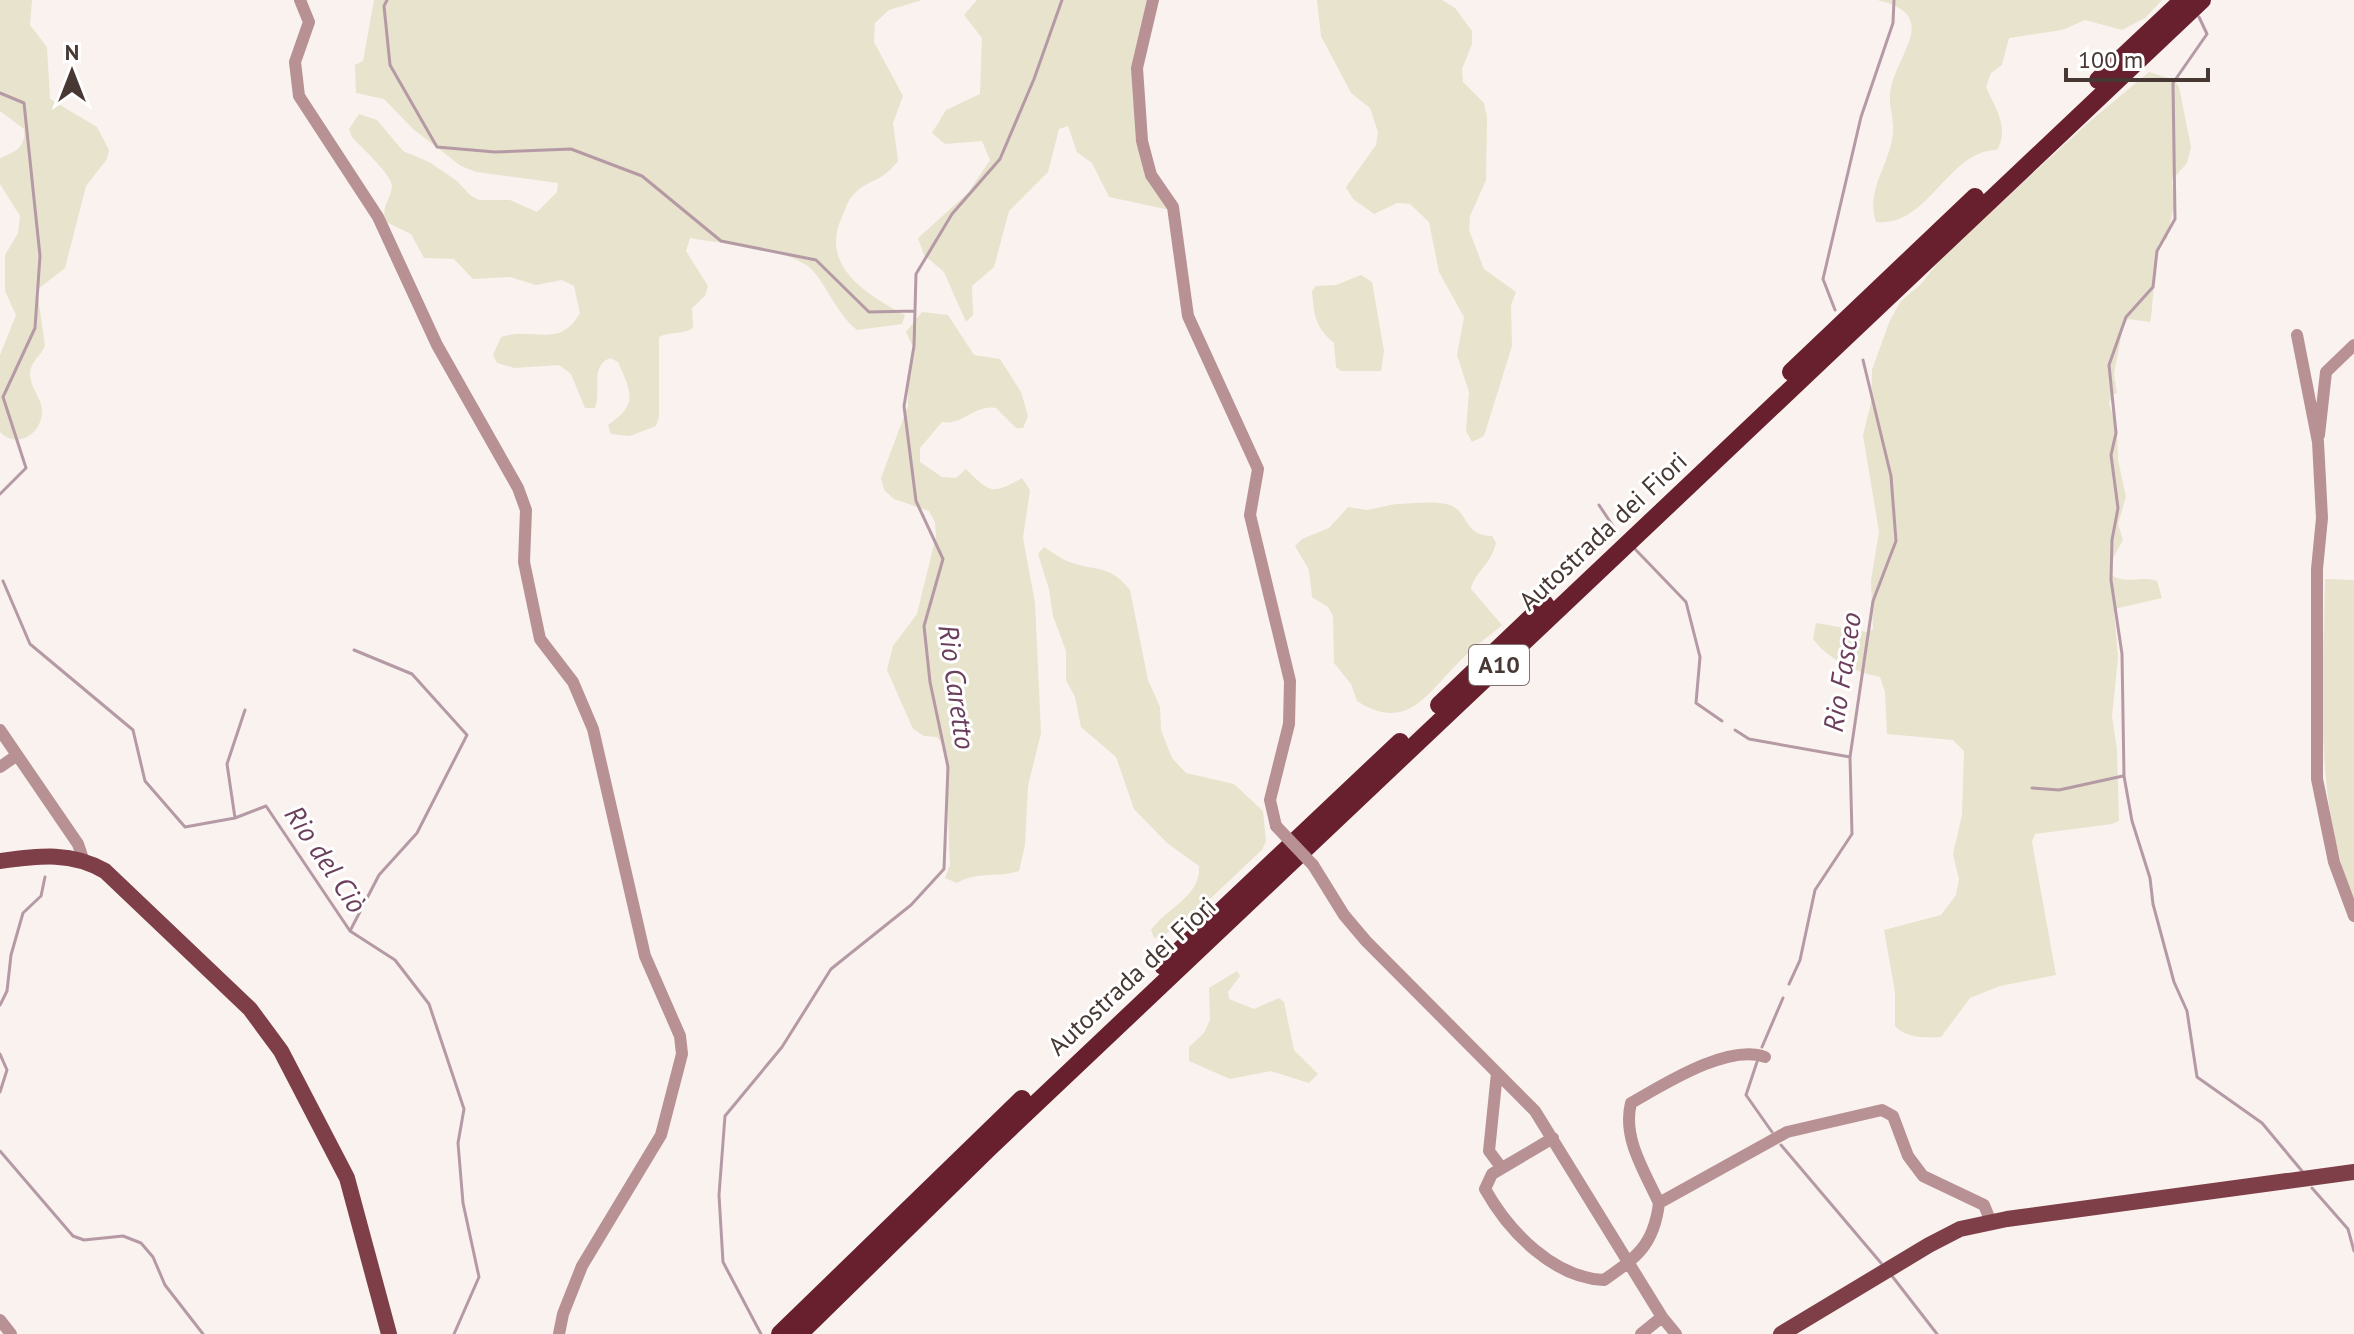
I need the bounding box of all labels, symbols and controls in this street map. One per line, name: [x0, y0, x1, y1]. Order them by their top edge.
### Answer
north arrow: [32, 32, 112, 112]
scale bar: [2066, 32, 2208, 82]
text: N: [65, 38, 79, 66]
text: 100 m: [2078, 44, 2143, 75]
street label: Autostrada dei Fiori: [1512, 444, 1694, 617]
water label: Rio Fasceo: [1814, 609, 1869, 734]
water label: Rio Caretto: [930, 622, 985, 752]
road number: A10: [1469, 645, 1529, 685]
water label: Rio del Ciò: [277, 798, 376, 920]
street label: Autostrada dei Fiori: [1041, 889, 1223, 1062]

